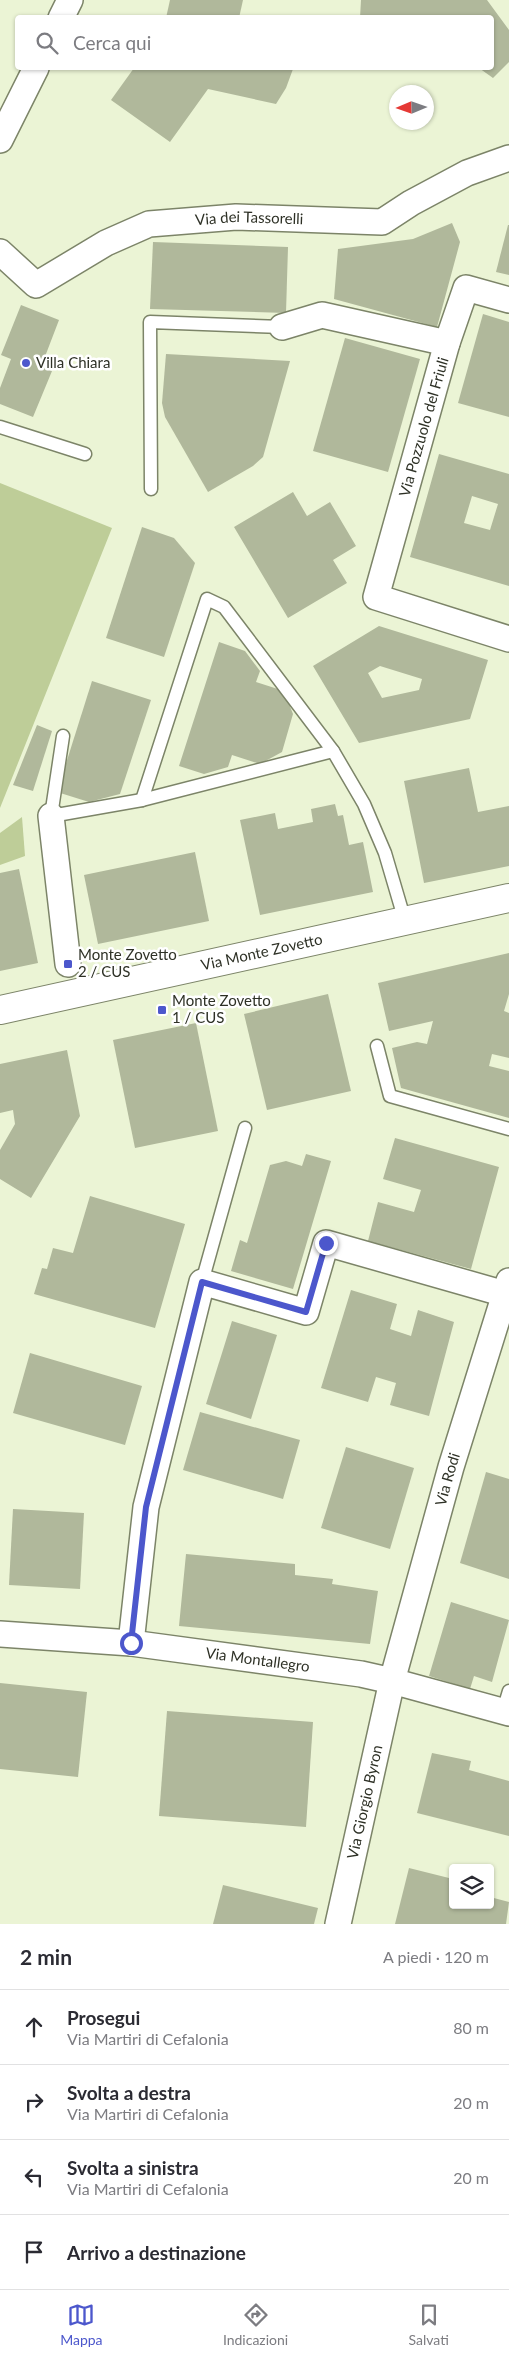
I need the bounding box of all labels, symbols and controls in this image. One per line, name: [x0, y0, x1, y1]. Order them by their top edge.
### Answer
search box: [15, 15, 494, 70]
icon: search: [33, 29, 61, 57]
text: Cerca qui: [73, 31, 151, 54]
north arrow: [389, 85, 434, 130]
street label: Via dei Tassorelli: [194, 207, 304, 228]
place label: Villa Chiara: [36, 353, 110, 371]
street label: Via Pozzuolo del Friuli: [394, 355, 452, 499]
marker: Villa Chiara: [20, 357, 32, 369]
street label: Via Monte Zovetto: [199, 929, 324, 974]
place label: Monte Zovetto 2 / CUS: [78, 945, 177, 980]
marker: Monte Zovetto 2 / CUS: [62, 958, 74, 970]
place label: Monte Zovetto 1 / CUS: [172, 991, 271, 1026]
marker: Monte Zovetto 1 / CUS: [156, 1004, 168, 1016]
route end: [315, 1232, 338, 1255]
street label: Via Rodi: [431, 1450, 463, 1508]
route start: [120, 1632, 143, 1655]
street label: Via Montallegro: [204, 1643, 311, 1675]
street label: Via Giorgio Byron: [343, 1743, 386, 1861]
map controls: [449, 1864, 494, 1909]
button: layers: [449, 1864, 494, 1909]
text: 2 min: [20, 1944, 72, 1969]
text: A piedi · 120 m: [383, 1947, 489, 1966]
text: Prosegui: [67, 2006, 140, 2029]
icon: ahead: [20, 2013, 48, 2041]
text: 80 m: [453, 2018, 489, 2037]
text: Via Martiri di Cefalonia: [67, 2029, 229, 2048]
text: Svolta a destra: [67, 2081, 191, 2104]
icon: right: [20, 2088, 48, 2116]
text: 20 m: [453, 2093, 489, 2112]
text: Via Martiri di Cefalonia: [67, 2104, 229, 2123]
text: Svolta a sinistra: [67, 2156, 199, 2179]
icon: left: [20, 2163, 48, 2191]
text: 20 m: [453, 2168, 489, 2187]
text: Via Martiri di Cefalonia: [67, 2179, 229, 2198]
icon: arrive: [20, 2238, 48, 2266]
text: Arrivo a destinazione: [67, 2241, 246, 2264]
tab: Mappa: [60, 2301, 103, 2348]
tab: Indicazioni: [223, 2301, 288, 2348]
tab: Salvati: [409, 2301, 449, 2348]

